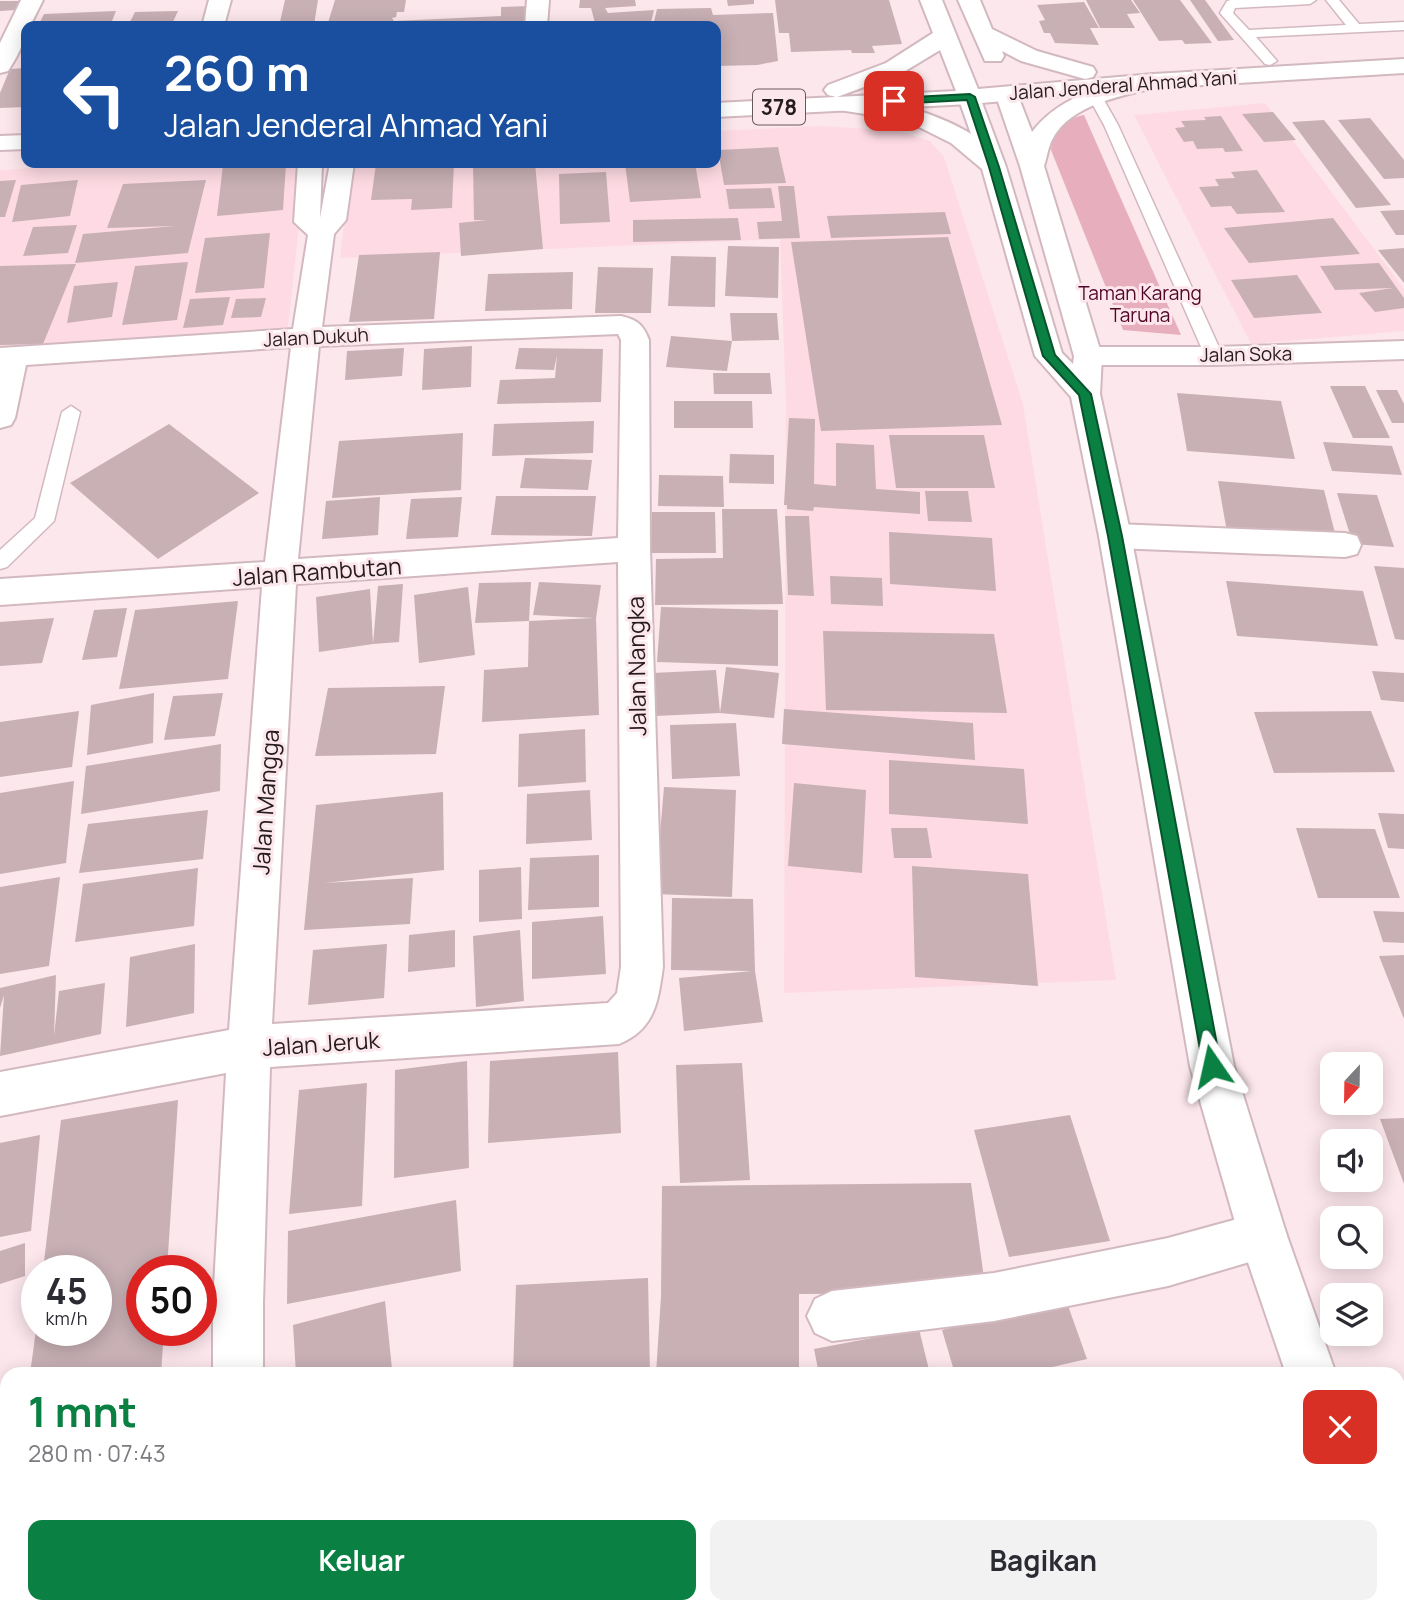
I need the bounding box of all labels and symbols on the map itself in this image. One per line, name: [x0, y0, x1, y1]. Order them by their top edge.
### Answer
street label: Jalan Jenderal Ahmad Yani: [1008, 64, 1238, 106]
pin: [864, 71, 924, 131]
road number: 378: [753, 90, 805, 124]
park label: Taman Karang Taruna: [1078, 280, 1202, 328]
street label: Jalan Dukuh: [263, 321, 369, 353]
street label: Jalan Soka: [1200, 340, 1292, 368]
street label: Jalan Rambutan: [231, 549, 403, 593]
street label: Jalan Nangka: [619, 596, 653, 736]
street label: Jalan Mangga: [244, 728, 286, 876]
street label: Jalan Jeruk: [261, 1023, 381, 1063]
position arrow: [1175, 1029, 1249, 1103]
north arrow: [1320, 1052, 1382, 1115]
speed limit sign: 50: [126, 1255, 217, 1346]

